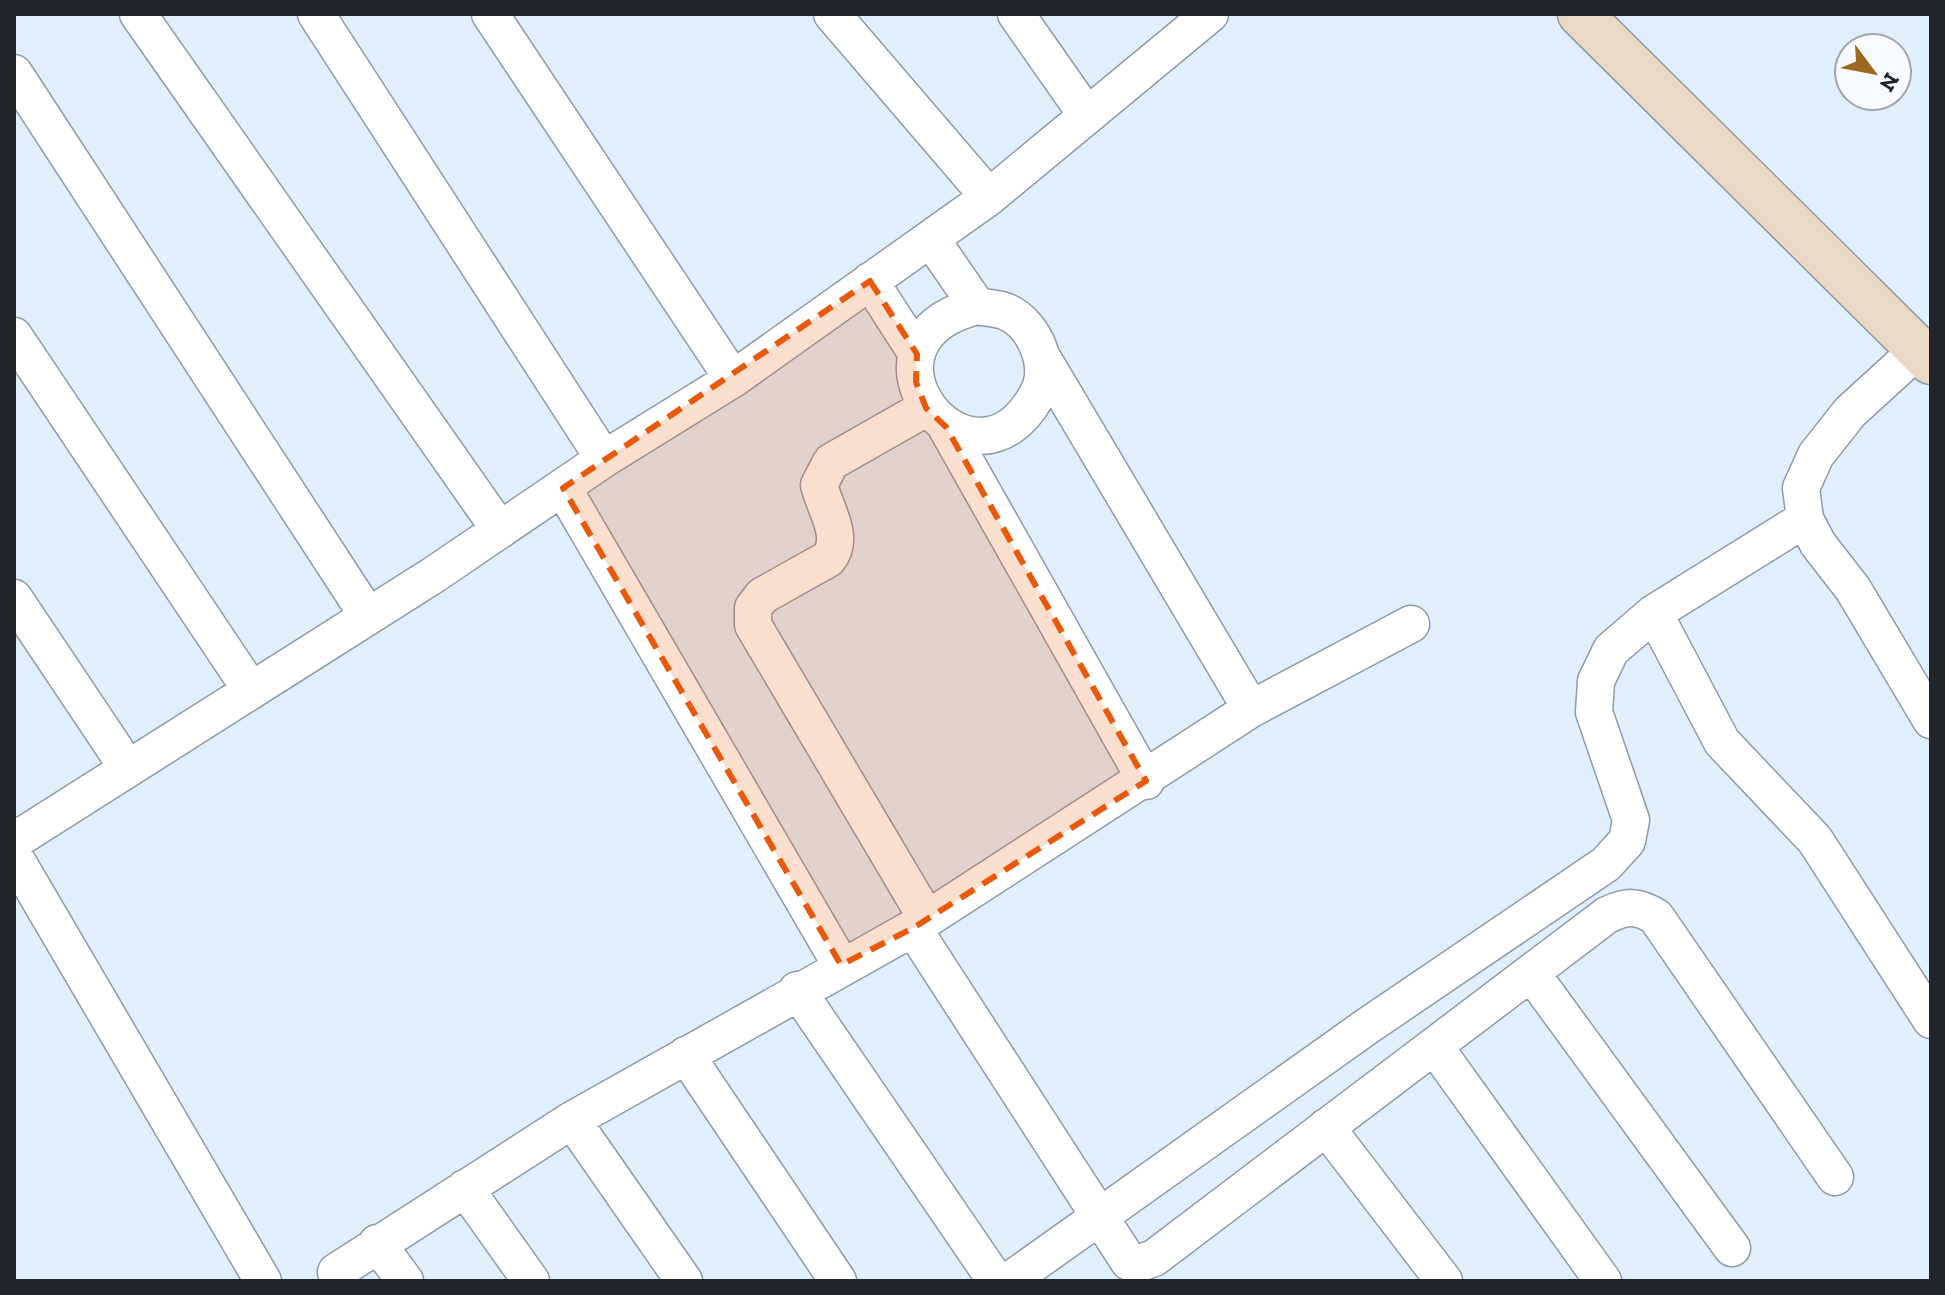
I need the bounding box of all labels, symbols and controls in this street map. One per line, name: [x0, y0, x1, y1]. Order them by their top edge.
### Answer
north arrow: [1833, 32, 1913, 112]
text: N: [1874, 68, 1905, 97]

